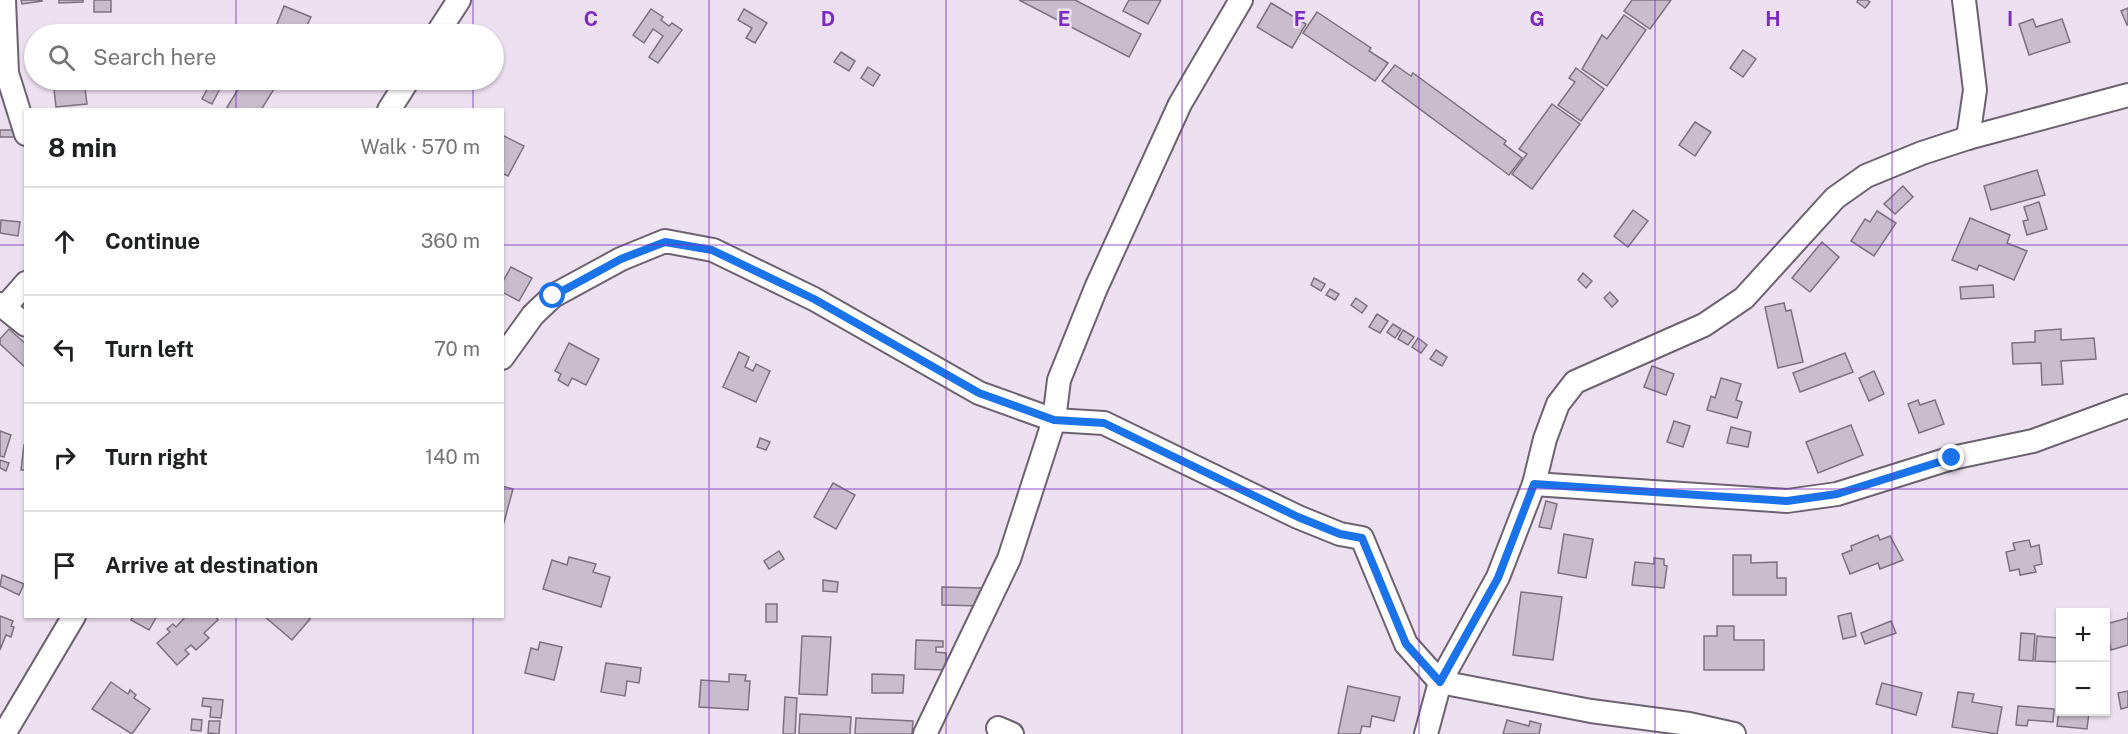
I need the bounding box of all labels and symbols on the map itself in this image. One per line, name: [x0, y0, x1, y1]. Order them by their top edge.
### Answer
text: C: [584, 7, 598, 31]
text: D: [821, 7, 835, 31]
text: E: [1058, 7, 1070, 31]
text: F: [1294, 7, 1306, 31]
text: G: [1529, 7, 1545, 31]
text: H: [1765, 7, 1781, 31]
text: I: [2007, 7, 2013, 31]
route start: [539, 282, 565, 308]
route end: [1938, 444, 1964, 470]

